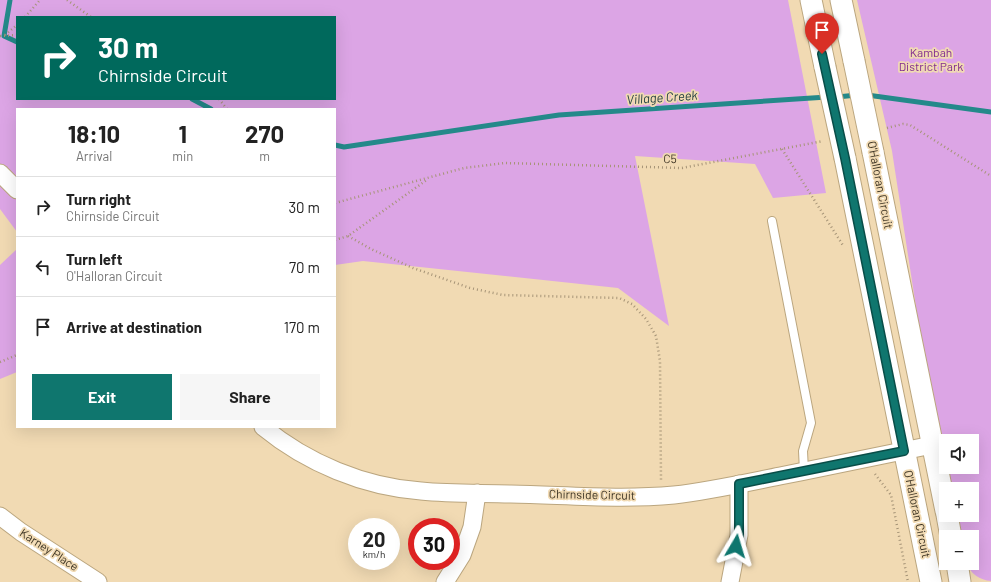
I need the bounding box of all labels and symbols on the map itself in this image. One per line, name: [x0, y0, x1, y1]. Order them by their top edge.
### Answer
pin: [805, 13, 839, 54]
park label: Kambah District Park: [899, 45, 963, 73]
water label: Village Creek: [626, 86, 699, 107]
street label: O'Halloran Circuit: [866, 140, 896, 230]
street label: C5: [663, 151, 677, 165]
street label: O'Halloran Circuit: [902, 469, 934, 559]
street label: Chirnside Circuit: [549, 486, 635, 502]
speed limit sign: 30: [408, 518, 460, 570]
street label: Karney Place: [18, 525, 81, 573]
position arrow: [715, 525, 757, 567]

